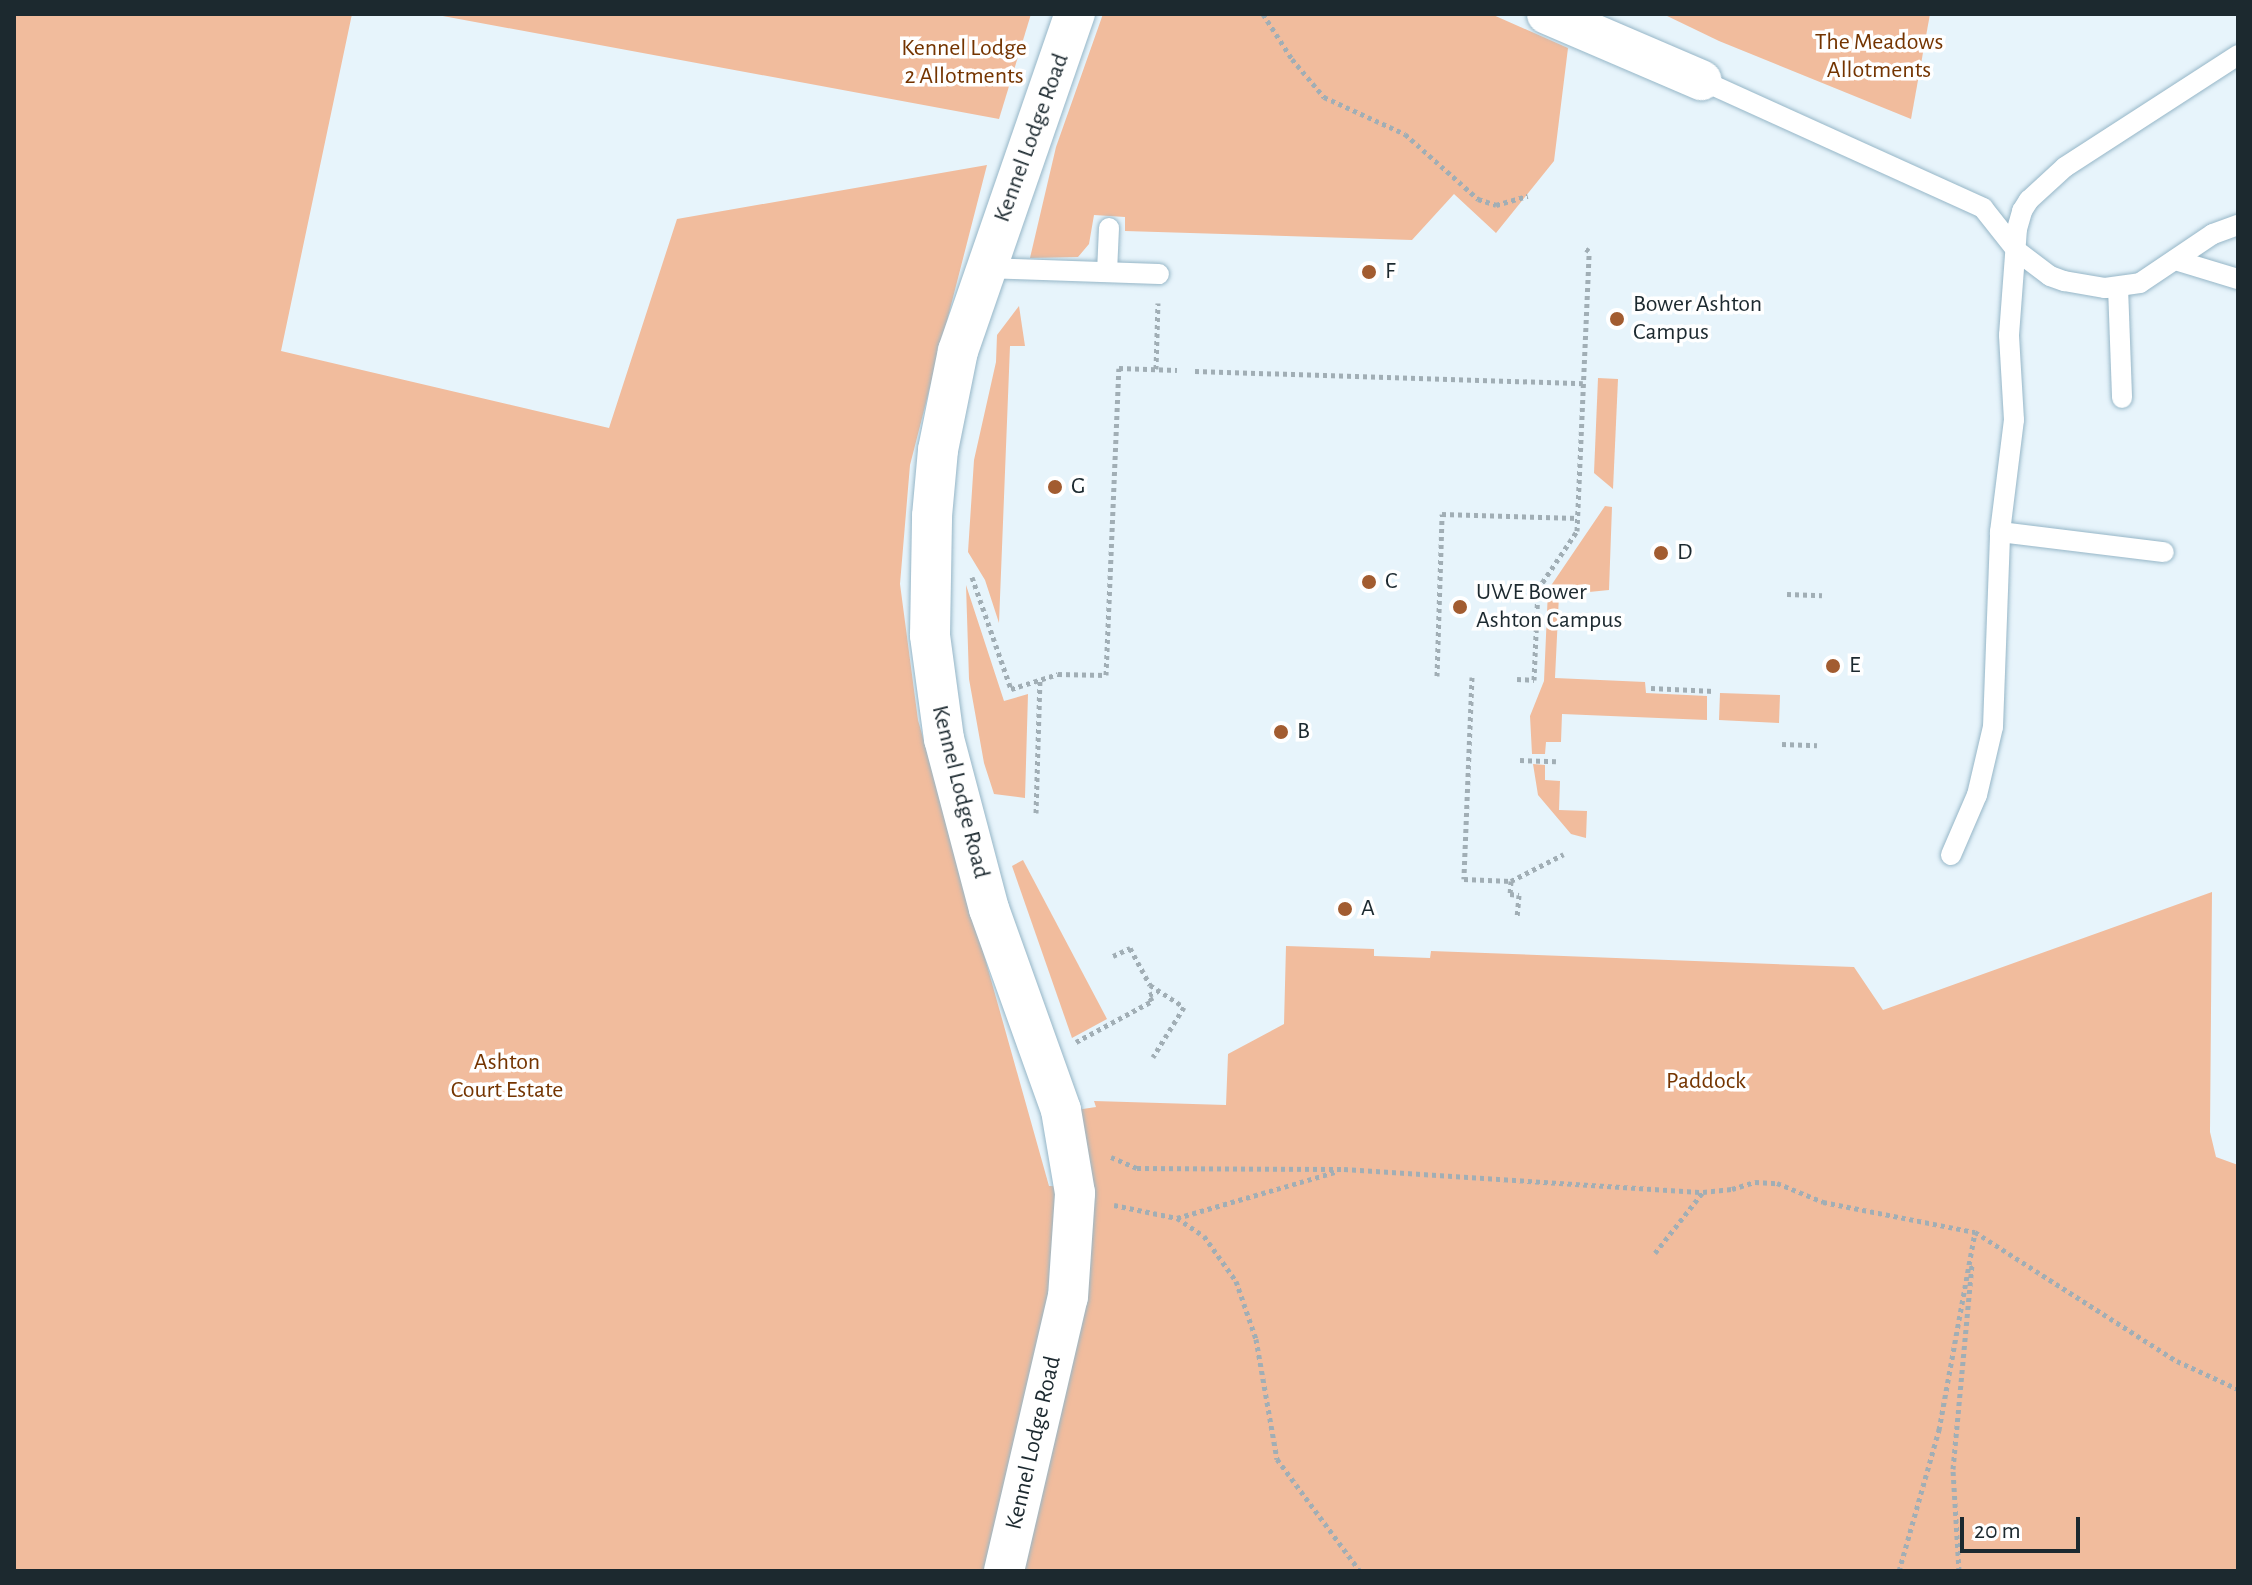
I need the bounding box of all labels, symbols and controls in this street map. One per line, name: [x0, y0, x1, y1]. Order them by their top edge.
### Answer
park label: The Meadows Allotments: [1815, 29, 1943, 85]
park label: Kennel Lodge 2 Allotments: [901, 35, 1027, 91]
street label: Kennel Lodge Road: [988, 50, 1076, 226]
place label: F: [1385, 258, 1395, 286]
marker: F: [1360, 263, 1378, 281]
place label: Bower Ashton Campus: [1633, 291, 1762, 347]
marker: Bower Ashton Campus: [1608, 310, 1626, 328]
place label: G: [1071, 473, 1085, 501]
marker: G: [1046, 478, 1064, 496]
place label: D: [1677, 539, 1693, 567]
marker: D: [1652, 544, 1670, 562]
place label: C: [1385, 568, 1397, 596]
marker: C: [1360, 573, 1378, 591]
place label: UWE Bower Ashton Campus: [1476, 579, 1622, 635]
marker: UWE Bower Ashton Campus: [1451, 598, 1469, 616]
place label: E: [1849, 652, 1861, 680]
marker: E: [1824, 657, 1842, 675]
street label: Kennel Lodge Road: [925, 702, 995, 882]
place label: B: [1297, 718, 1310, 746]
marker: B: [1272, 723, 1290, 741]
place label: A: [1361, 895, 1375, 923]
marker: A: [1336, 900, 1354, 918]
park label: Ashton Court Estate: [451, 1049, 563, 1105]
park label: Paddock: [1666, 1068, 1746, 1096]
street label: Kennel Lodge Road: [1000, 1353, 1068, 1533]
scale bar: [1964, 1501, 2084, 1551]
text: 20 m: [1974, 1519, 2021, 1543]

